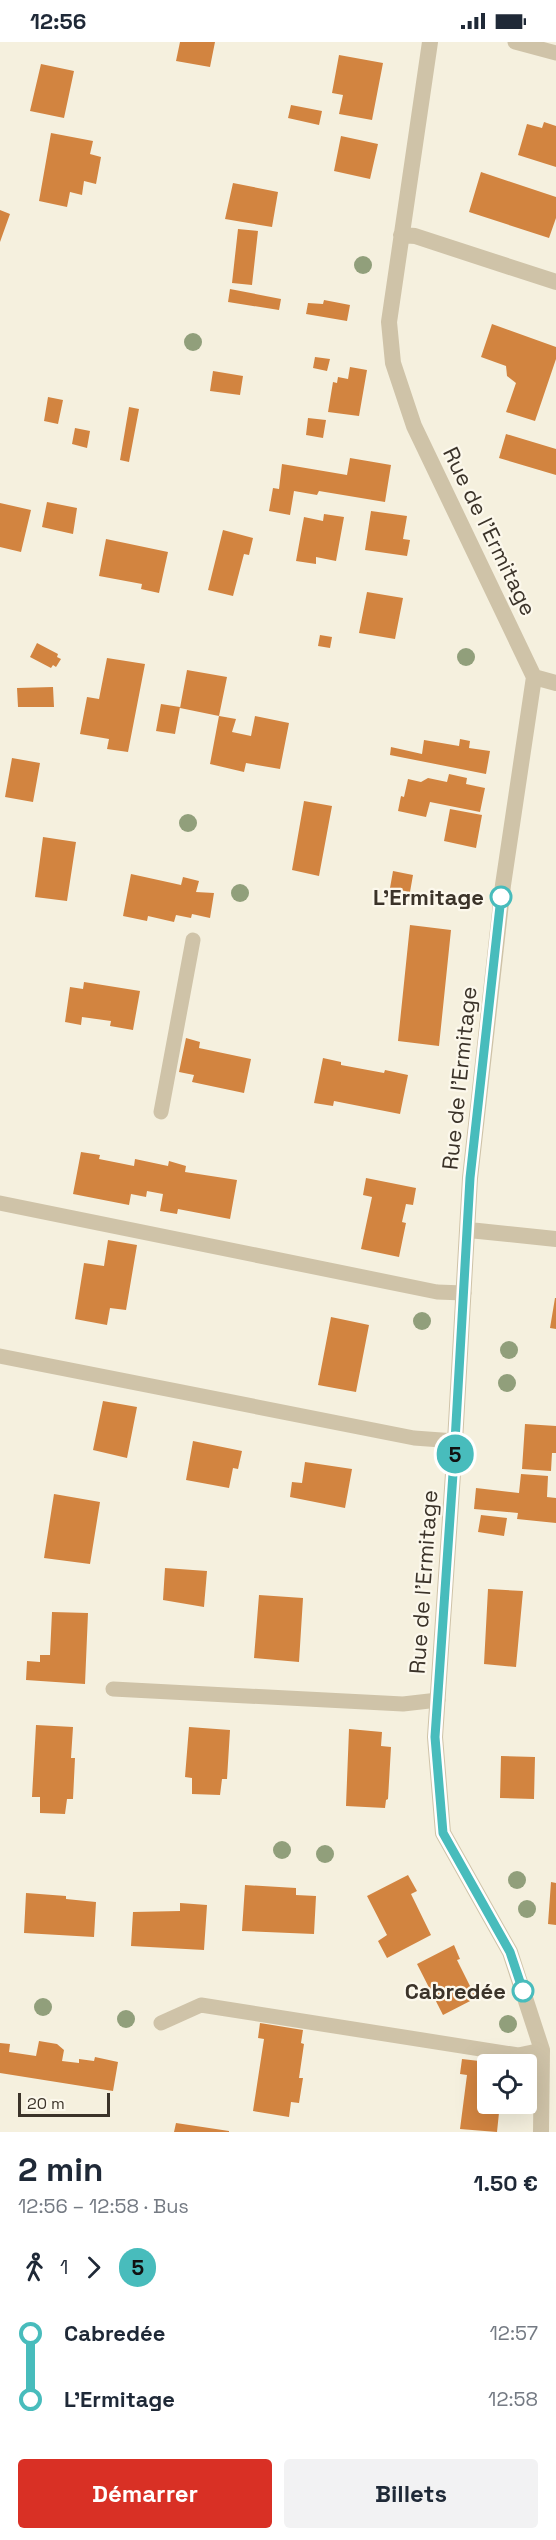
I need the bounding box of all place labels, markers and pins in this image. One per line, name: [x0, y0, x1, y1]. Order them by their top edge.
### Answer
place label: L'Ermitage: [373, 883, 484, 911]
marker: L'Ermitage: [490, 886, 512, 908]
place label: Cabredée: [405, 1977, 506, 2005]
marker: Cabredée: [512, 1980, 534, 2002]

